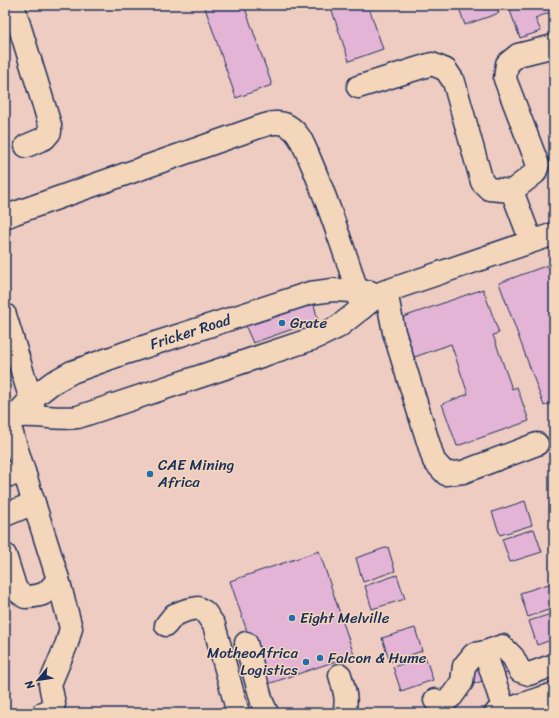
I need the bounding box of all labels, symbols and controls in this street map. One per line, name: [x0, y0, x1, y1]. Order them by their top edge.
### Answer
street label: Fricker Road: [146, 306, 235, 357]
place label: Grate: [290, 310, 328, 336]
marker: Grate: [277, 318, 287, 328]
place label: CAE Mining Africa: [157, 452, 234, 495]
marker: CAE Mining Africa: [145, 469, 155, 479]
place label: Eight Melville: [300, 605, 390, 631]
marker: Eight Melville: [287, 613, 297, 623]
place label: MotheoAfrica Logistics: [207, 640, 298, 683]
place label: Falcon & Hume: [328, 645, 427, 671]
marker: Falcon & Hume: [315, 653, 325, 663]
marker: MotheoAfrica Logistics: [301, 657, 311, 667]
north arrow: [18, 660, 58, 700]
text: N: [19, 676, 40, 694]

